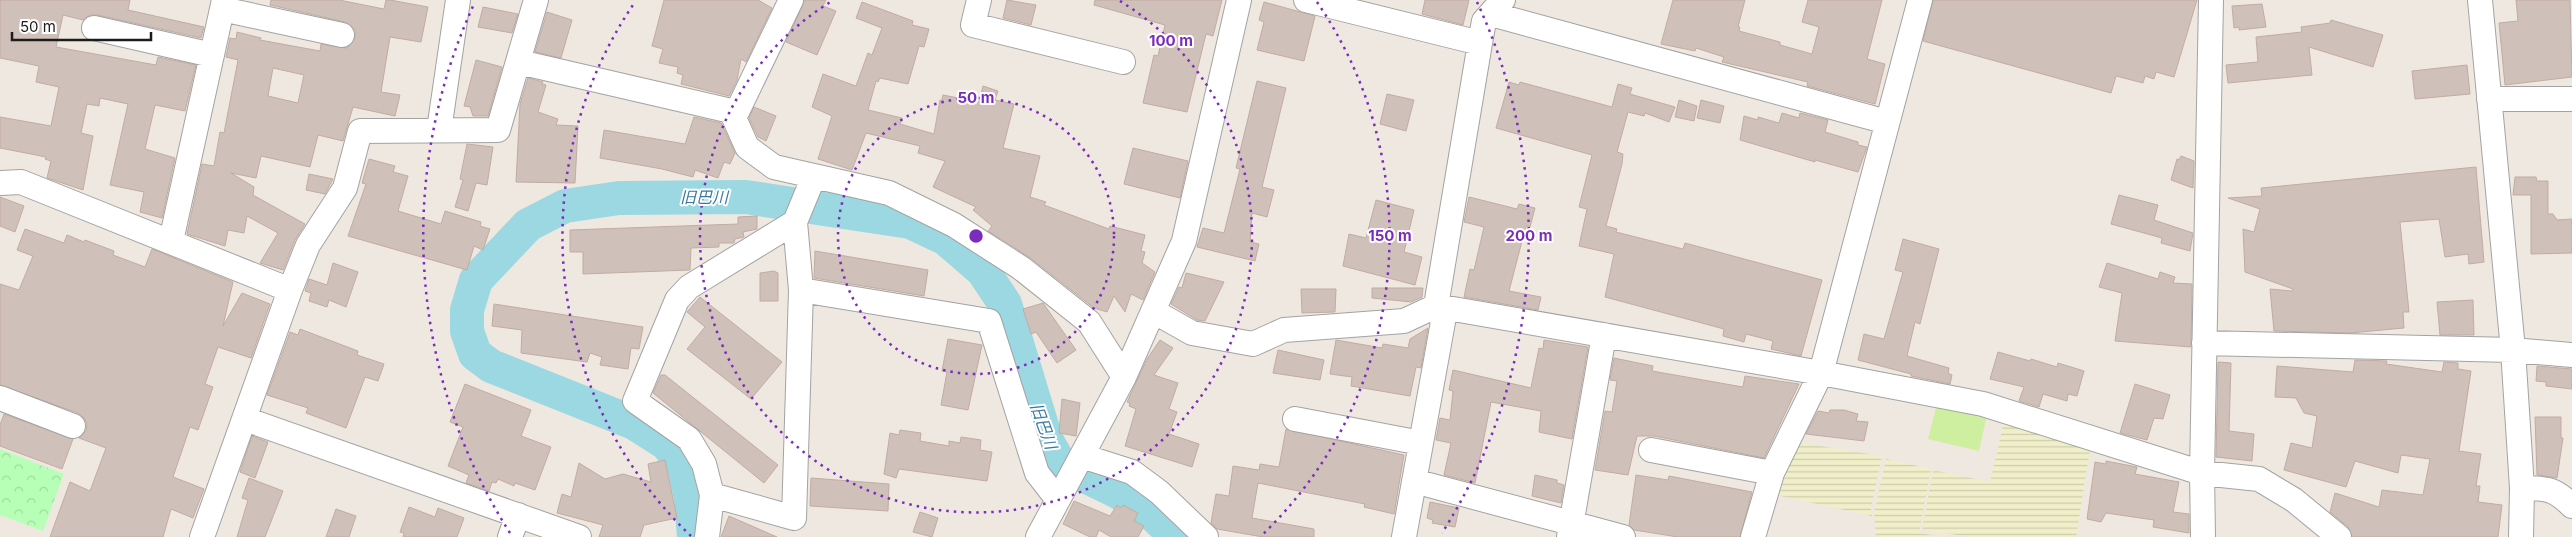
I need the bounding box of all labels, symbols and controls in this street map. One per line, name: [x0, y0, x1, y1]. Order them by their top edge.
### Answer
scale bar: [12, 10, 151, 42]
text: 50 m: [20, 17, 56, 36]
text: 100 m: [1149, 31, 1193, 50]
text: 50 m: [958, 88, 994, 107]
water label: 旧巴川: [680, 187, 730, 207]
text: 150 m: [1368, 226, 1412, 245]
text: 200 m: [1506, 226, 1552, 245]
centre of rings: [967, 227, 985, 245]
water label: 旧巴川: [1026, 400, 1062, 454]

